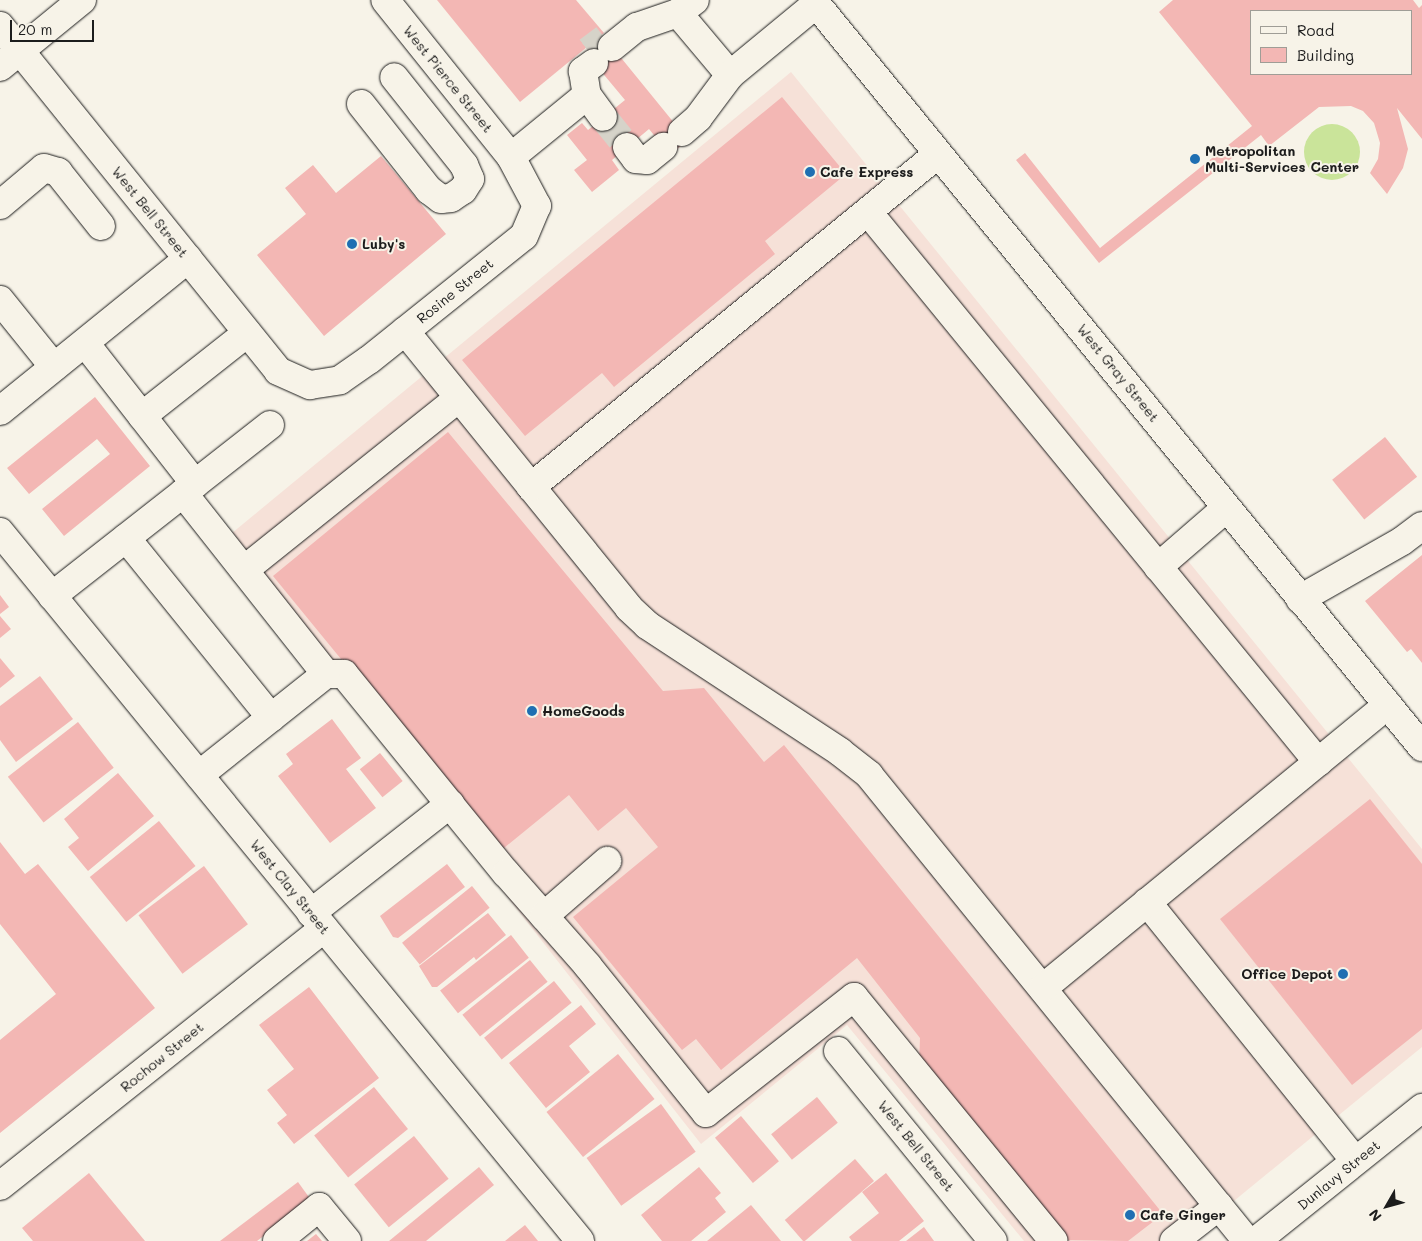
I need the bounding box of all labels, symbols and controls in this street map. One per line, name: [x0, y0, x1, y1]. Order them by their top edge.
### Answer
scale bar: [12, 10, 96, 42]
legend: [1250, 10, 1412, 75]
text: 20 m: [18, 19, 52, 39]
text: Road: [1297, 20, 1334, 40]
street label: West Pierce Street: [400, 22, 496, 136]
text: Building: [1297, 45, 1354, 65]
place label: Metropolitan Multi-Services Center: [1205, 143, 1359, 176]
marker: Metropolitan Multi-Services Center: [1189, 153, 1201, 165]
street label: West Bell Street: [108, 163, 192, 261]
place label: Cafe Express: [820, 164, 913, 180]
marker: Cafe Express: [804, 166, 816, 178]
place label: Luby's: [362, 236, 405, 252]
marker: Luby's: [346, 238, 358, 250]
street label: Rosine Street: [413, 255, 497, 327]
street label: West Gray Street: [1073, 321, 1163, 425]
place label: HomeGoods: [542, 703, 625, 719]
marker: HomeGoods: [526, 705, 538, 717]
street label: West Clay Street: [247, 836, 333, 938]
place label: Office Depot: [1241, 966, 1333, 982]
marker: Office Depot: [1337, 968, 1349, 980]
street label: Rochow Street: [117, 1018, 207, 1096]
street label: West Bell Street: [874, 1097, 958, 1195]
street label: Dunlavy Street: [1294, 1137, 1384, 1213]
north arrow: [1362, 1181, 1412, 1231]
text: N: [1364, 1206, 1386, 1226]
place label: Cafe Ginger: [1140, 1207, 1226, 1223]
marker: Cafe Ginger: [1124, 1209, 1136, 1221]

